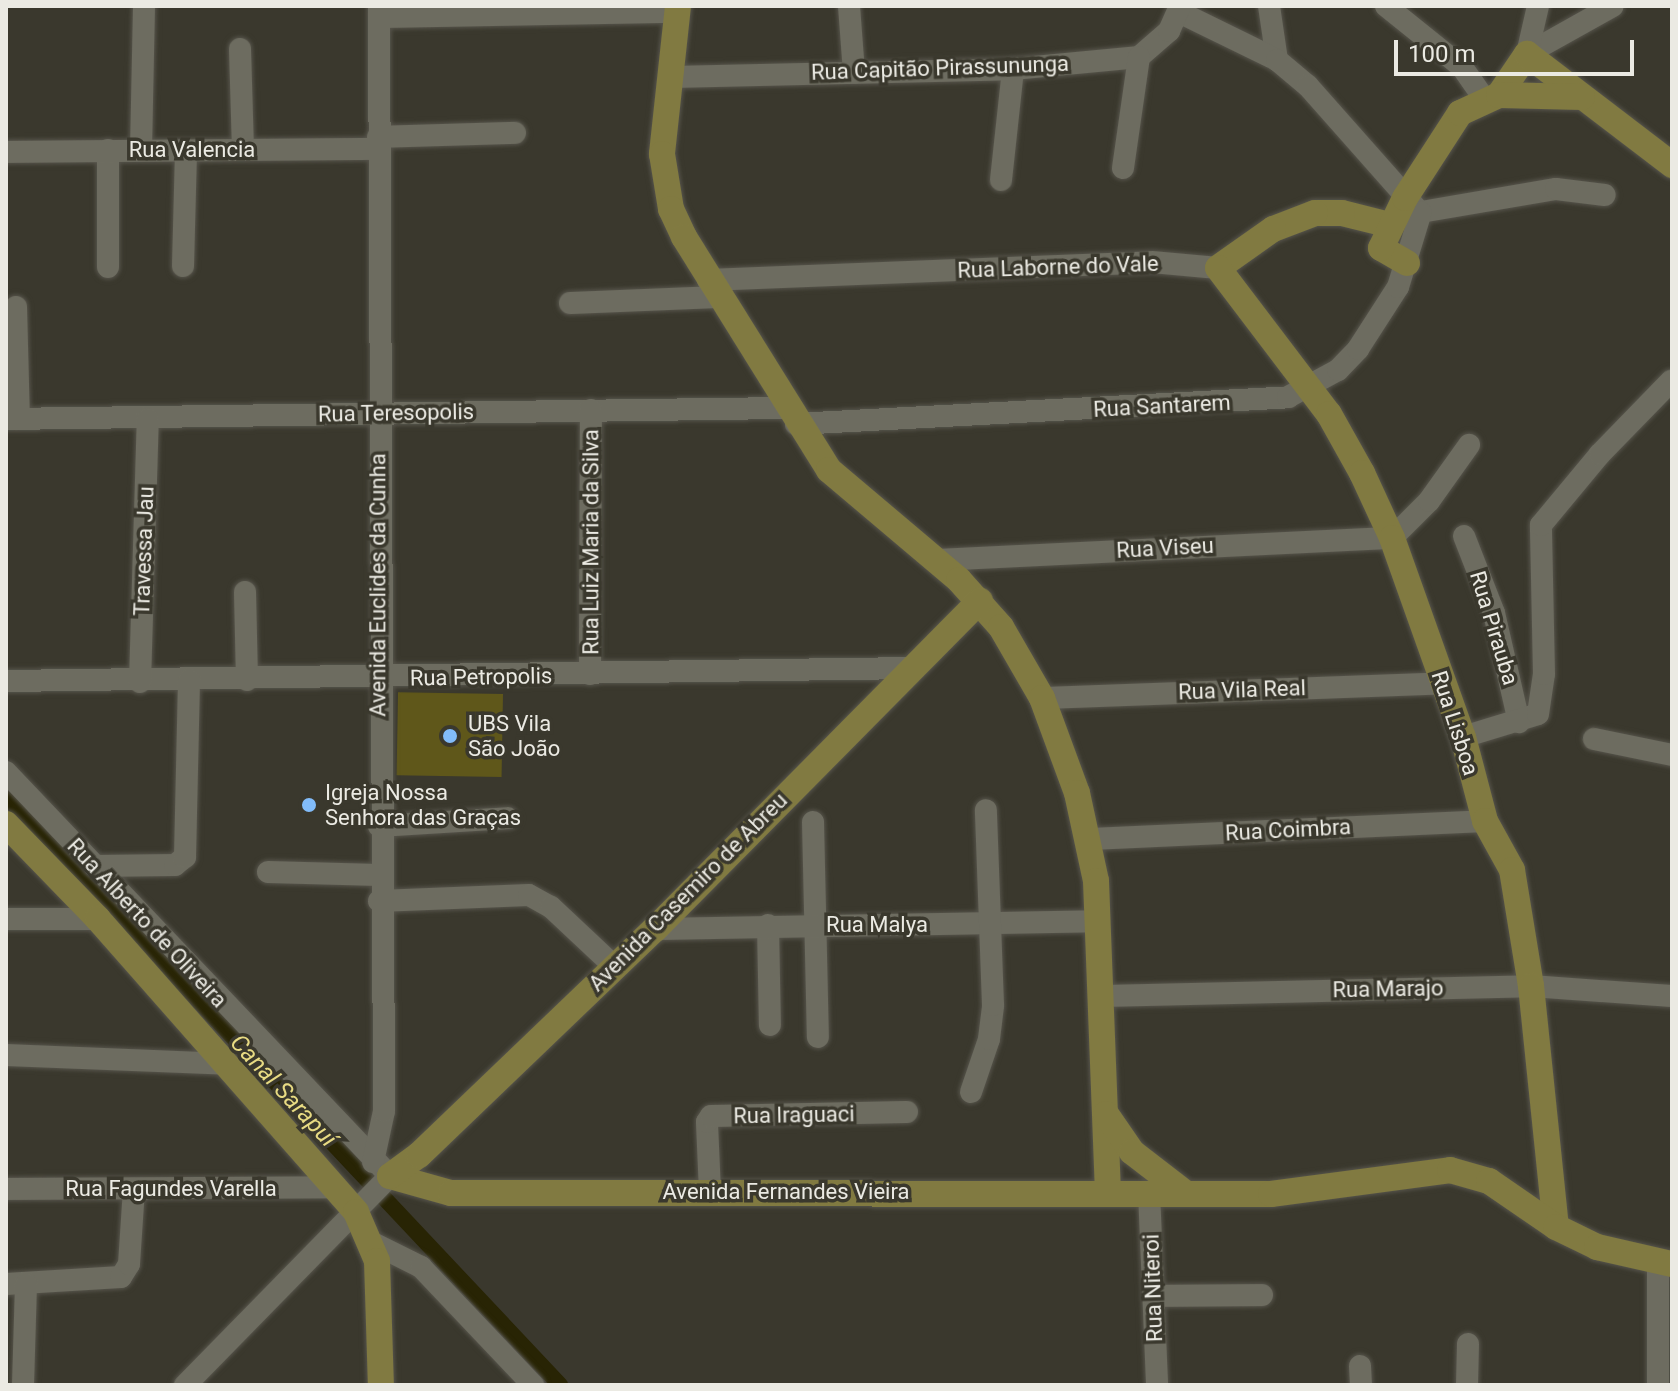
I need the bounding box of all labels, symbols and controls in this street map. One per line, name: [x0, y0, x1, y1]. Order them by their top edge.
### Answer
scale bar: [1398, 24, 1638, 74]
text: 100 m: [1408, 40, 1475, 68]
street label: Rua Capitão Pirassununga: [811, 50, 1069, 86]
street label: Rua Valencia: [129, 137, 255, 163]
street label: Rua Laborne do Vale: [957, 250, 1159, 284]
street label: Rua Santarem: [1093, 389, 1231, 423]
street label: Rua Teresopolis: [317, 398, 475, 428]
street label: Rua Luiz Maria da Silva: [578, 429, 604, 655]
street label: Avenida Euclides da Cunha: [365, 453, 391, 717]
street label: Travessa Jau: [129, 486, 159, 616]
street label: Rua Viseu: [1116, 532, 1214, 564]
street label: Rua Pirauba: [1464, 568, 1524, 688]
street label: Rua Petropolis: [410, 663, 552, 691]
street label: Rua Lisboa: [1426, 667, 1484, 779]
street label: Rua Vila Real: [1178, 675, 1306, 705]
place label: UBS Vila São João: [468, 710, 560, 762]
marker: UBS Vila São João: [439, 725, 461, 747]
place label: Igreja Nossa Senhora das Graças: [325, 779, 521, 830]
street label: Avenida Casemiro de Abreu: [583, 787, 793, 997]
marker: Igreja Nossa Senhora das Graças: [300, 796, 318, 814]
street label: Rua Coimbra: [1224, 814, 1352, 846]
street label: Rua Alberto de Oliveira: [62, 833, 232, 1013]
street label: Rua Malya: [826, 912, 928, 938]
street label: Rua Marajo: [1332, 975, 1444, 1003]
water label: Canal Sarapuí: [224, 1029, 342, 1153]
street label: Rua Iraguaci: [733, 1101, 855, 1129]
street label: Rua Fagundes Varella: [65, 1176, 277, 1202]
street label: Avenida Fernandes Vieira: [663, 1179, 909, 1205]
street label: Rua Niteroi: [1138, 1233, 1168, 1343]

